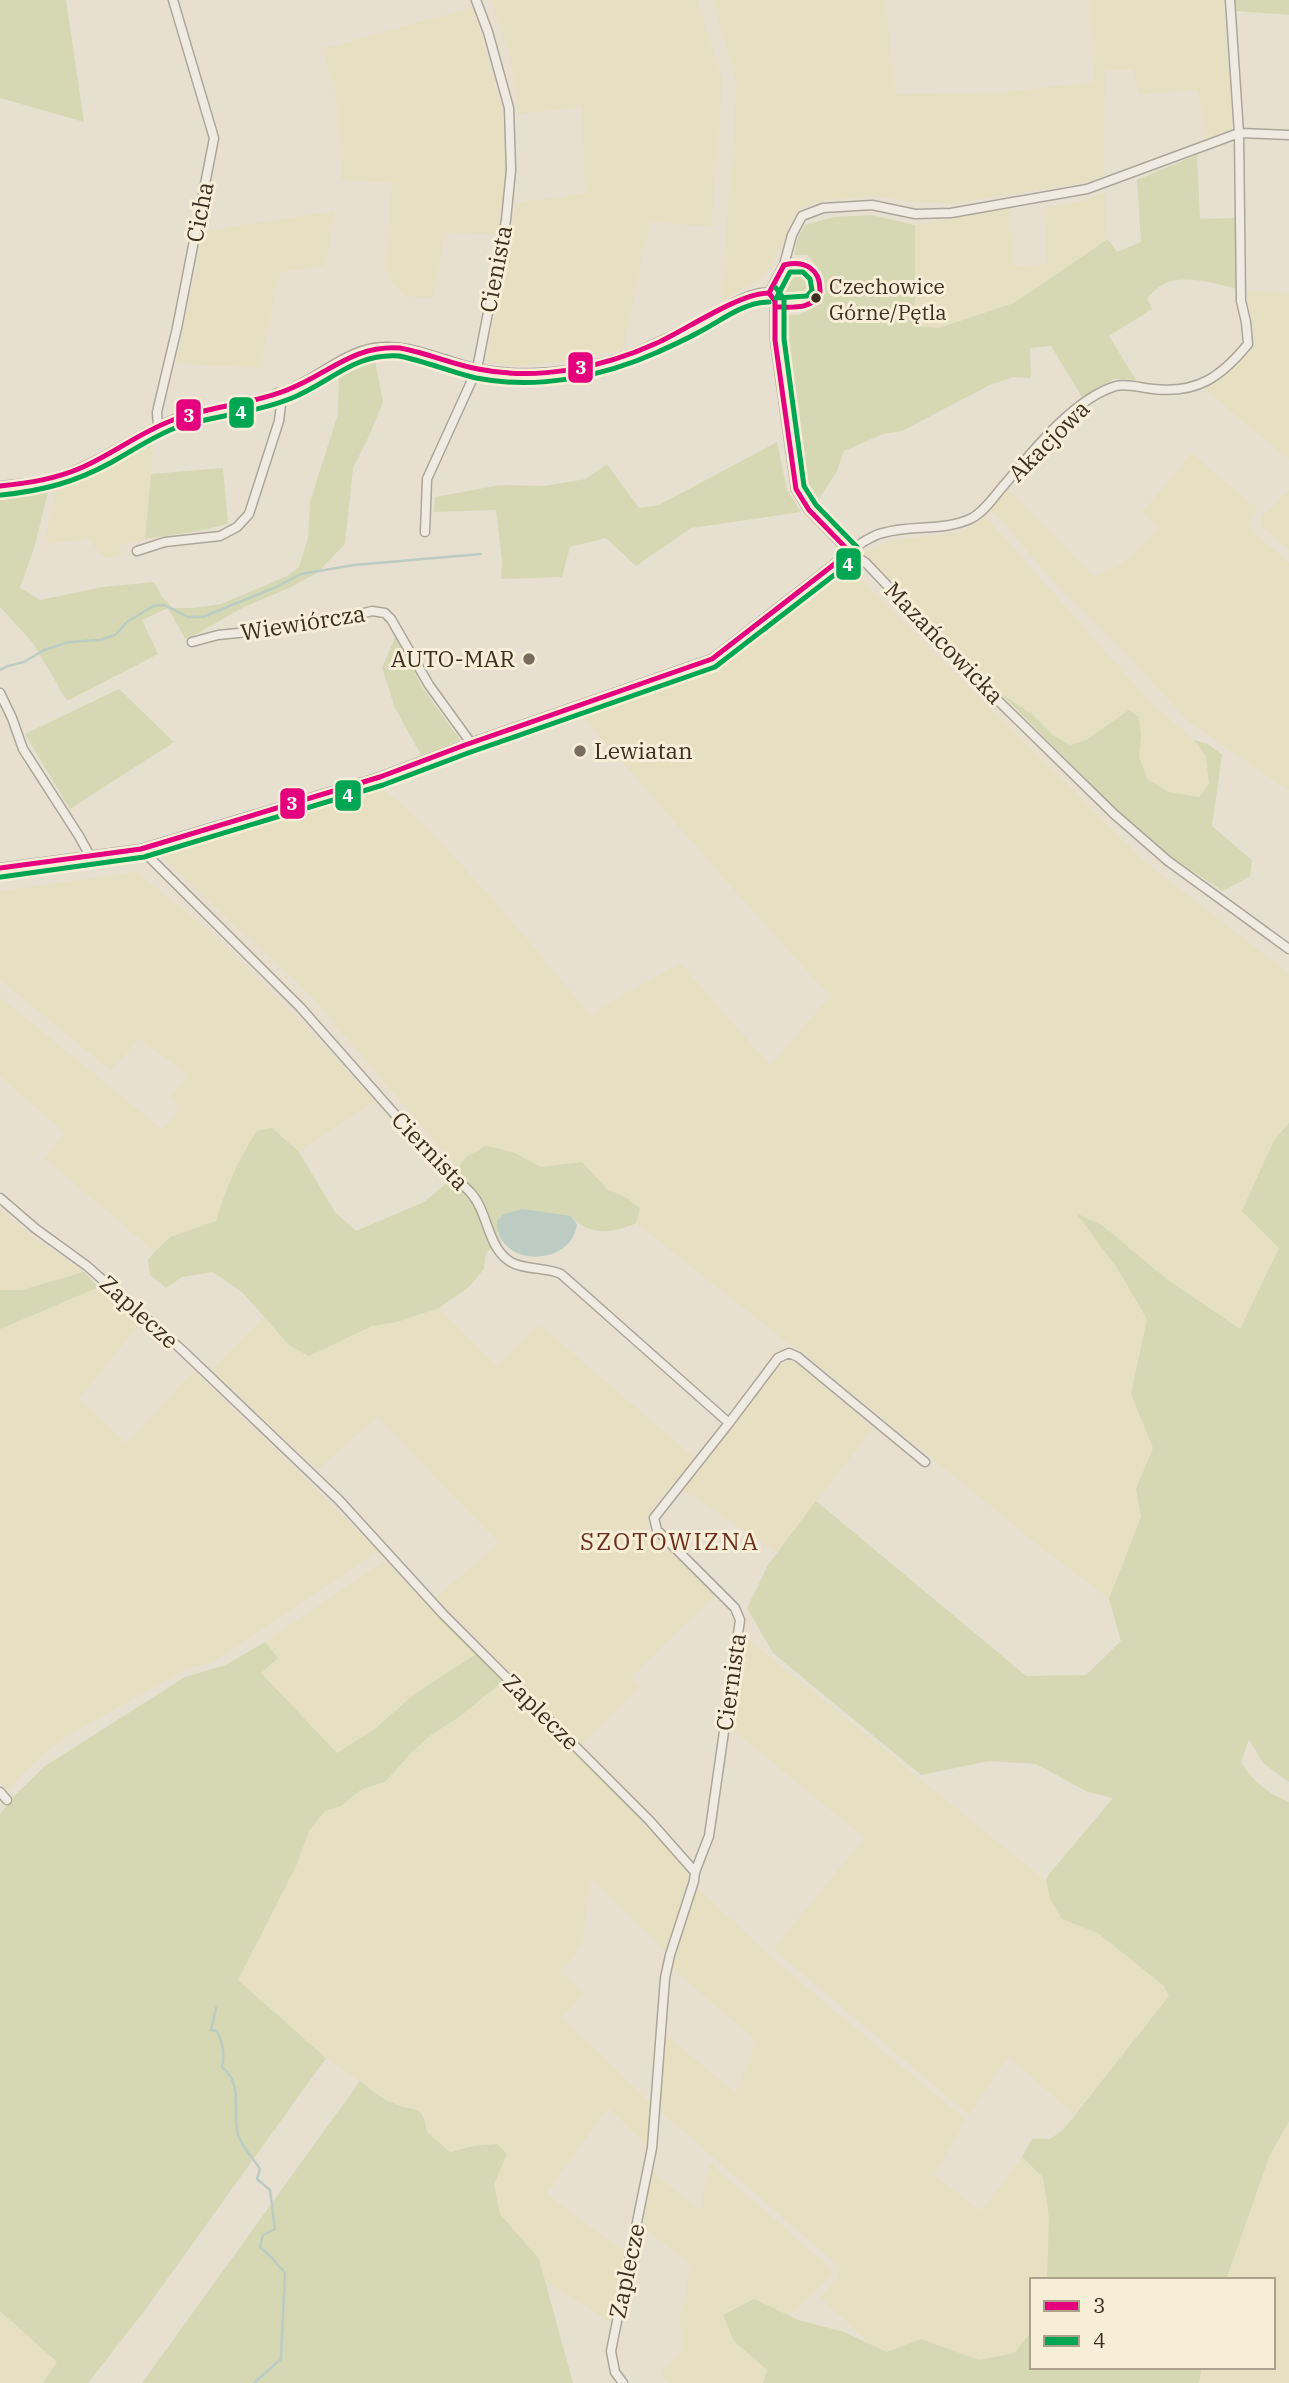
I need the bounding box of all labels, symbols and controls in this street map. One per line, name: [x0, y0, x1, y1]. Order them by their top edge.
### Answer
street label: Cicha: [178, 179, 220, 245]
street label: Cienista: [472, 223, 518, 315]
place label: Czechowice Górne/Pętla: [829, 272, 947, 326]
marker: Czechowice Górne/Pętla: [809, 291, 823, 305]
line badge: 3: [567, 351, 594, 384]
text: 3: [575, 355, 587, 379]
street label: Akacjowa: [1001, 393, 1095, 487]
line badge: 4: [228, 396, 255, 429]
line badge: 3: [175, 398, 202, 432]
text: 4: [235, 400, 247, 424]
text: 3: [183, 403, 195, 427]
line badge: 4: [835, 547, 862, 581]
text: 4: [842, 552, 854, 576]
street label: Mazańcowicka: [879, 575, 1011, 710]
street label: Wiewiórcza: [238, 597, 367, 647]
place label: AUTO-MAR: [391, 643, 516, 673]
marker: AUTO-MAR: [521, 651, 537, 667]
place label: Lewiatan: [594, 735, 693, 765]
marker: Lewiatan: [572, 743, 588, 759]
line badge: 4: [334, 779, 362, 812]
text: 4: [342, 783, 354, 807]
line badge: 3: [279, 787, 306, 820]
text: 3: [286, 791, 298, 815]
street label: Ciernista: [386, 1105, 476, 1196]
street label: Zaplecze: [94, 1268, 185, 1355]
district label: SZOTOWIZNA: [580, 1525, 760, 1557]
street label: Ciernista: [708, 1631, 752, 1733]
street label: Zaplecze: [497, 1667, 586, 1756]
street label: Zaplecze: [601, 2221, 651, 2321]
legend: [1030, 2278, 1275, 2369]
text: 3: [1093, 2291, 1106, 2319]
text: 4: [1093, 2326, 1106, 2354]

